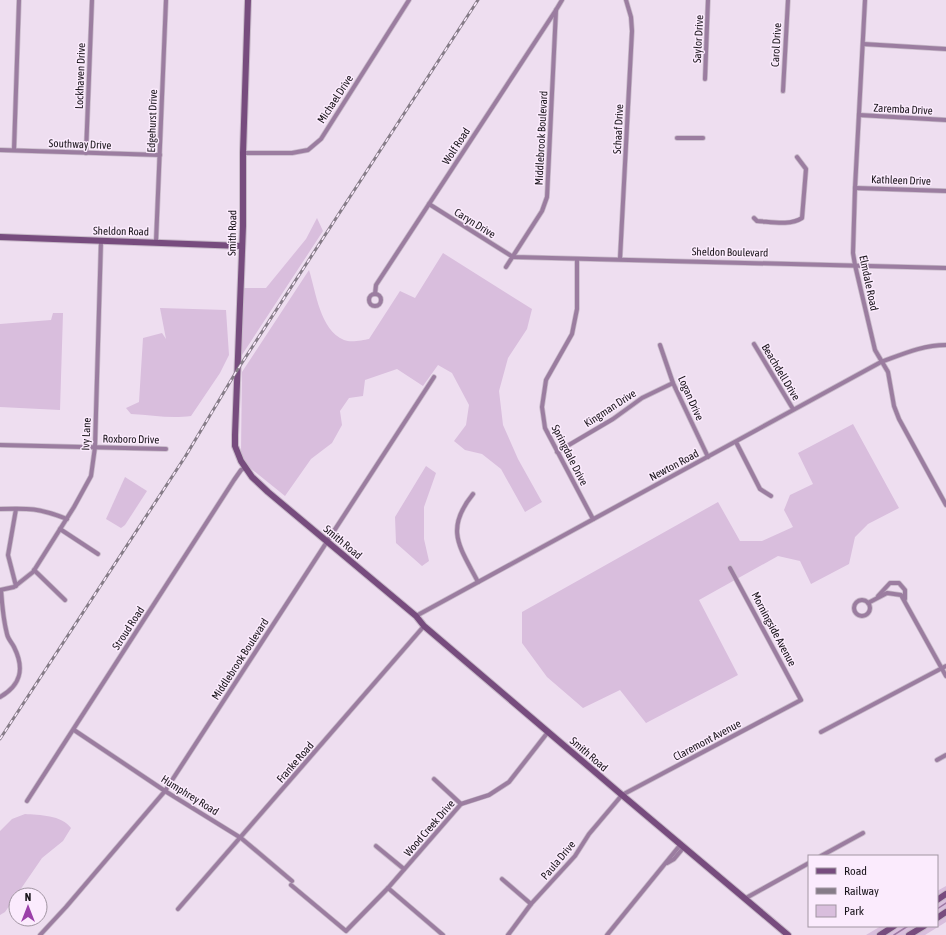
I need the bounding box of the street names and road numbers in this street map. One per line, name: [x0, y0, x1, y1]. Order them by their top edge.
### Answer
street label: Saylor Drive: [691, 15, 705, 63]
street label: Carol Drive: [769, 23, 783, 67]
street label: Lockhaven Drive: [73, 43, 87, 109]
street label: Michael Drive: [315, 73, 355, 125]
street label: Edgehurst Drive: [145, 89, 159, 153]
street label: Middlebrook Boulevard: [533, 90, 549, 186]
street label: Zaremba Drive: [873, 101, 933, 117]
street label: Schaaf Drive: [611, 104, 625, 154]
street label: Wolf Road: [440, 125, 472, 167]
street label: Southway Drive: [49, 137, 111, 151]
street label: Kathleen Drive: [871, 173, 931, 187]
street label: Caryn Drive: [452, 206, 498, 240]
street label: Smith Road: [226, 210, 238, 256]
street label: Sheldon Road: [93, 225, 149, 237]
street label: Sheldon Boulevard: [692, 245, 768, 259]
street label: Elmdale Road: [857, 254, 881, 312]
street label: Beachdell Drive: [759, 342, 803, 402]
street label: Logan Drive: [676, 374, 706, 422]
street label: Kingman Drive: [582, 387, 638, 429]
street label: Ivy Lane: [79, 417, 93, 451]
street label: Springdale Drive: [550, 423, 590, 487]
street label: Roxboro Drive: [103, 433, 159, 445]
street label: Newton Road: [647, 447, 701, 483]
street label: Smith Road: [321, 523, 365, 561]
street label: Morningside Avenue: [749, 590, 799, 668]
street label: Stroud Road: [110, 604, 146, 652]
street label: Middlebrook Boulevard: [209, 616, 271, 702]
street label: Claremont Avenue: [671, 717, 743, 763]
street label: Smith Road: [568, 734, 610, 774]
street label: Franke Road: [274, 739, 316, 785]
street label: Humphrey Road: [159, 773, 221, 817]
street label: Wood Creek Drive: [401, 797, 457, 859]
street label: Paula Drive: [538, 838, 578, 882]

